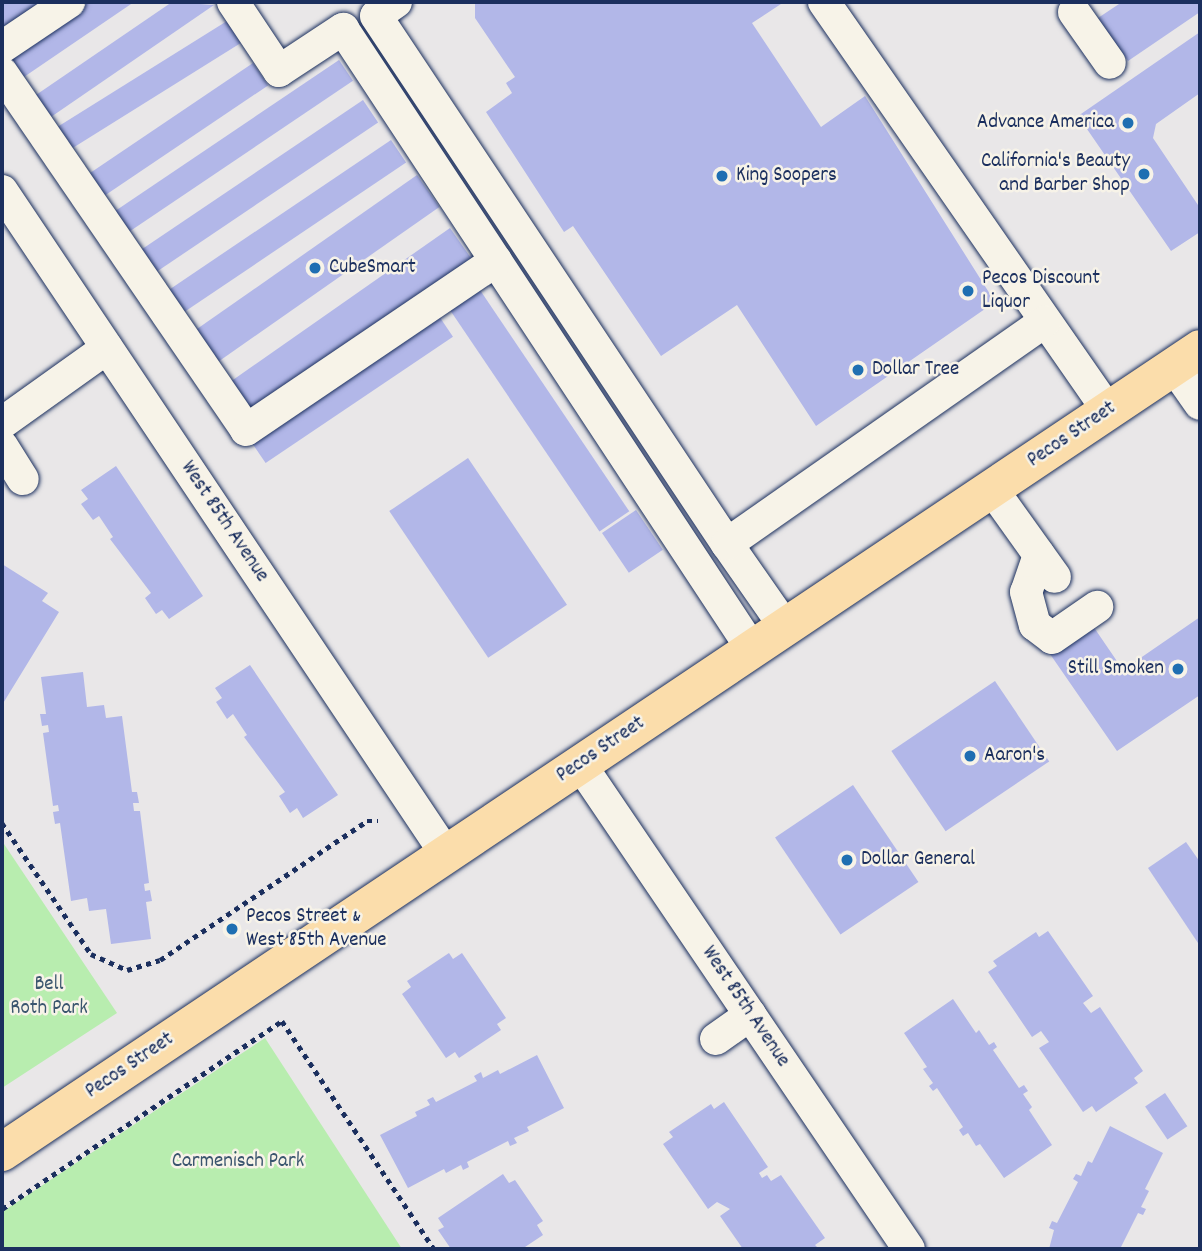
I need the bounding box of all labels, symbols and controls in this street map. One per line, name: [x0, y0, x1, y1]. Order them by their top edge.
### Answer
place label: Advance America: [977, 110, 1114, 136]
marker: Advance America: [1120, 115, 1136, 131]
place label: California's Beauty and Barber Shop: [981, 149, 1130, 199]
place label: King Soopers: [736, 163, 837, 189]
marker: California's Beauty and Barber Shop: [1136, 166, 1152, 182]
marker: King Soopers: [714, 168, 730, 184]
place label: CubeSmart: [329, 255, 416, 281]
marker: CubeSmart: [307, 260, 323, 276]
place label: Pecos Discount Liquor: [982, 266, 1100, 316]
marker: Pecos Discount Liquor: [960, 283, 976, 299]
place label: Dollar Tree: [872, 357, 959, 383]
marker: Dollar Tree: [850, 362, 866, 378]
street label: Pecos Street: [1023, 396, 1121, 474]
street label: West 85th Avenue: [174, 457, 274, 587]
place label: Still Smoken: [1068, 656, 1164, 682]
marker: Still Smoken: [1170, 661, 1186, 677]
street label: Pecos Street: [552, 711, 650, 789]
place label: Aaron's: [984, 743, 1045, 769]
marker: Aaron's: [962, 748, 978, 764]
place label: Dollar General: [861, 847, 975, 873]
marker: Dollar General: [839, 852, 855, 868]
place label: Pecos Street & West 85th Avenue: [246, 904, 386, 954]
marker: Pecos Street & West 85th Avenue: [224, 921, 240, 937]
street label: West 85th Avenue: [695, 942, 795, 1072]
park label: Bell Roth Park: [10, 972, 88, 1022]
street label: Pecos Street: [81, 1027, 179, 1105]
park label: Carmenisch Park: [172, 1149, 304, 1175]

